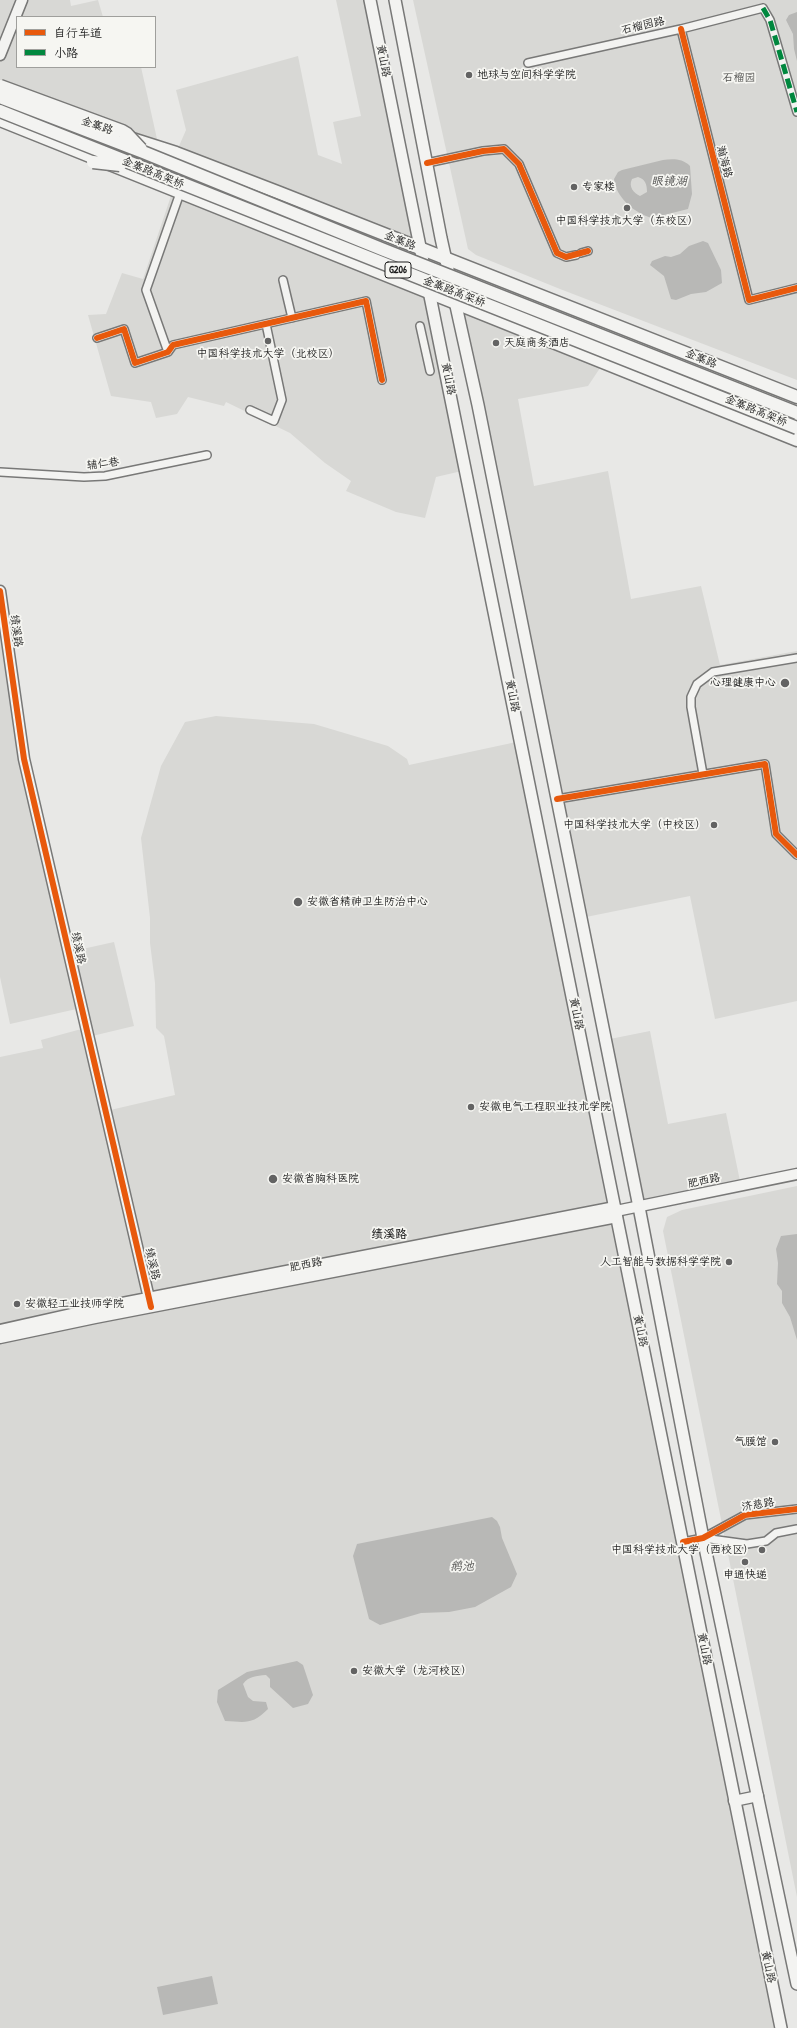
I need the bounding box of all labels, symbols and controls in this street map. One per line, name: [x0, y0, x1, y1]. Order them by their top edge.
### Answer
street label: 石榴园路: [620, 15, 666, 37]
legend: [16, 16, 156, 68]
text: 自行车道: [54, 24, 102, 41]
text: 小路: [54, 44, 78, 61]
street label: 黄山路: [373, 44, 393, 78]
place label: 地球与空间科学学院: [477, 68, 576, 82]
marker: 地球与空间科学学院: [464, 70, 474, 80]
park label: 石榴园: [723, 71, 755, 85]
street label: 金寨路: [79, 114, 115, 138]
street label: 瀚海路: [713, 144, 735, 180]
street label: 金寨路高架桥: [120, 155, 186, 191]
water label: 眼镜湖: [651, 175, 687, 189]
place label: 专家楼: [582, 180, 615, 194]
marker: 专家楼: [569, 182, 579, 192]
marker: 中国科学技术大学（东校区）: [622, 203, 632, 213]
place label: 中国科学技术大学（东校区）: [556, 214, 698, 228]
street label: 金寨路: [382, 229, 418, 253]
road number: G206: [385, 262, 411, 278]
street label: 金寨路高架桥: [421, 274, 487, 310]
marker: 中国科学技术大学（北校区）: [263, 336, 273, 346]
place label: 天庭商务酒店: [504, 336, 570, 350]
marker: 天庭商务酒店: [491, 338, 501, 348]
place label: 中国科学技术大学（北校区）: [197, 347, 339, 361]
street label: 金寨路: [683, 347, 719, 371]
street label: 黄山路: [438, 362, 458, 396]
street label: 金寨路高架桥: [723, 393, 789, 429]
street label: 辅仁巷: [86, 455, 120, 473]
street label: 绩溪路: [7, 614, 25, 648]
place label: 心理健康中心: [710, 676, 776, 690]
marker: 心理健康中心: [779, 677, 791, 689]
street label: 黄山路: [502, 679, 522, 713]
place label: 中国科学技术大学（中校区）: [563, 818, 706, 832]
marker: 中国科学技术大学（中校区）: [709, 820, 719, 830]
place label: 安徽省精神卫生防治中心: [307, 895, 428, 909]
marker: 安徽省精神卫生防治中心: [292, 896, 304, 908]
street label: 绩溪路: [68, 930, 88, 966]
street label: 黄山路: [566, 997, 586, 1031]
place label: 安徽电气工程职业技术学院: [479, 1100, 611, 1114]
marker: 安徽电气工程职业技术学院: [466, 1102, 476, 1112]
street label: 肥西路: [686, 1171, 722, 1191]
place label: 安徽省胸科医院: [282, 1172, 359, 1186]
marker: 安徽省胸科医院: [267, 1173, 279, 1185]
district label: 绩溪路: [371, 1228, 407, 1242]
street label: 绩溪路: [142, 1246, 162, 1282]
street label: 肥西路: [289, 1255, 323, 1275]
place label: 人工智能与数据科学学院: [600, 1255, 721, 1269]
marker: 人工智能与数据科学学院: [724, 1257, 734, 1267]
place label: 安徽轻工业技师学院: [25, 1297, 124, 1311]
marker: 安徽轻工业技师学院: [12, 1299, 22, 1309]
street label: 黄山路: [630, 1313, 650, 1349]
place label: 气膜馆: [734, 1435, 767, 1449]
marker: 气膜馆: [770, 1437, 780, 1447]
street label: 济慈路: [741, 1496, 775, 1514]
place label: 中国科学技术大学（西校区）: [611, 1543, 754, 1557]
marker: 中国科学技术大学（西校区）: [757, 1545, 767, 1555]
marker: 申通快递: [740, 1557, 750, 1567]
water label: 鹅池: [450, 1560, 474, 1574]
place label: 申通快递: [723, 1568, 767, 1582]
street label: 黄山路: [694, 1632, 714, 1666]
place label: 安徽大学（龙河校区）: [362, 1664, 472, 1678]
marker: 安徽大学（龙河校区）: [349, 1666, 359, 1676]
street label: 黄山路: [758, 1949, 778, 1985]

